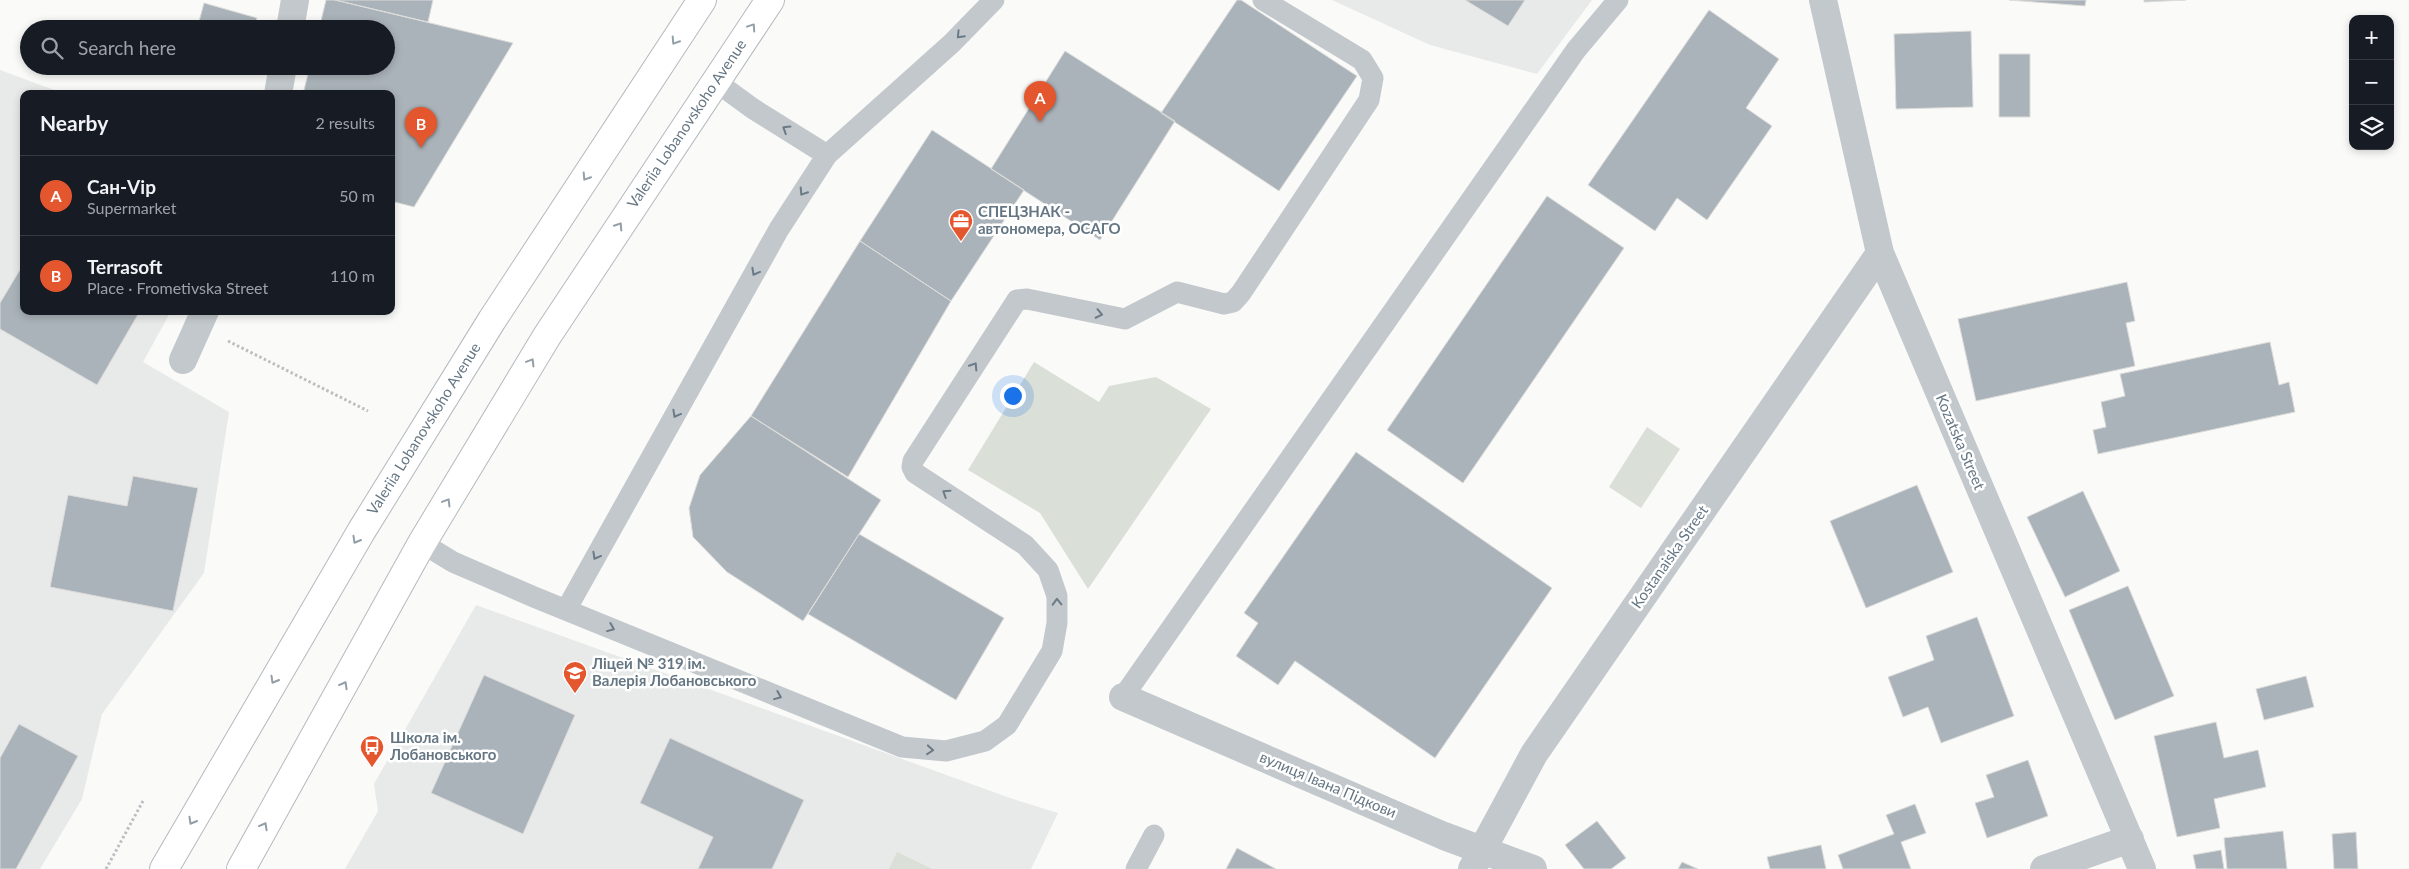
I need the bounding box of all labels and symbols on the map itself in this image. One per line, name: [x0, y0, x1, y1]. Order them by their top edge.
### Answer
one-way arrow: [746, 23, 755, 32]
one-way arrow: [957, 29, 966, 38]
one-way arrow: [672, 35, 681, 44]
street label: Valeriia Lobanovskoho Avenue: [623, 36, 750, 211]
pin: A: [1024, 81, 1056, 122]
pin: B: [405, 107, 437, 148]
one-way arrow: [783, 125, 792, 135]
one-way arrow: [582, 171, 592, 180]
one-way arrow: [800, 186, 809, 196]
place label: СПЕЦЗНАК - автономера, ОСАГО: [978, 202, 1121, 237]
office icon: СПЕЦЗНАК - автономера, ОСАГО: [948, 208, 974, 242]
one-way arrow: [613, 222, 623, 231]
one-way arrow: [751, 266, 761, 275]
one-way arrow: [1095, 308, 1104, 318]
street label: Valeriia Lobanovskoho Avenue: [363, 339, 484, 518]
one-way arrow: [524, 359, 534, 368]
one-way arrow: [968, 362, 977, 371]
your location: [1000, 383, 1026, 409]
street label: Kozatska Street: [1933, 391, 1989, 493]
one-way arrow: [672, 408, 682, 417]
one-way arrow: [942, 490, 952, 499]
one-way arrow: [441, 498, 451, 507]
street label: Kostanaiska Street: [1627, 501, 1712, 611]
one-way arrow: [353, 535, 363, 544]
one-way arrow: [593, 550, 603, 559]
one-way arrow: [1052, 598, 1062, 606]
one-way arrow: [606, 622, 615, 632]
place label: Ліцей № 319 ім. Валерія Лобановського: [591, 654, 757, 689]
school or university icon: Ліцей № 319 ім. Валерія Лобановського: [562, 660, 588, 694]
one-way arrow: [271, 675, 281, 684]
one-way arrow: [337, 681, 347, 690]
one-way arrow: [773, 690, 782, 701]
place label: Школа ім. Лобановського: [389, 728, 497, 763]
bus stop icon: Школа ім. Лобановського: [359, 734, 385, 768]
one-way arrow: [926, 744, 934, 755]
street label: вулиця Івана Підкови: [1257, 747, 1399, 821]
one-way arrow: [189, 815, 199, 824]
one-way arrow: [258, 823, 268, 832]

